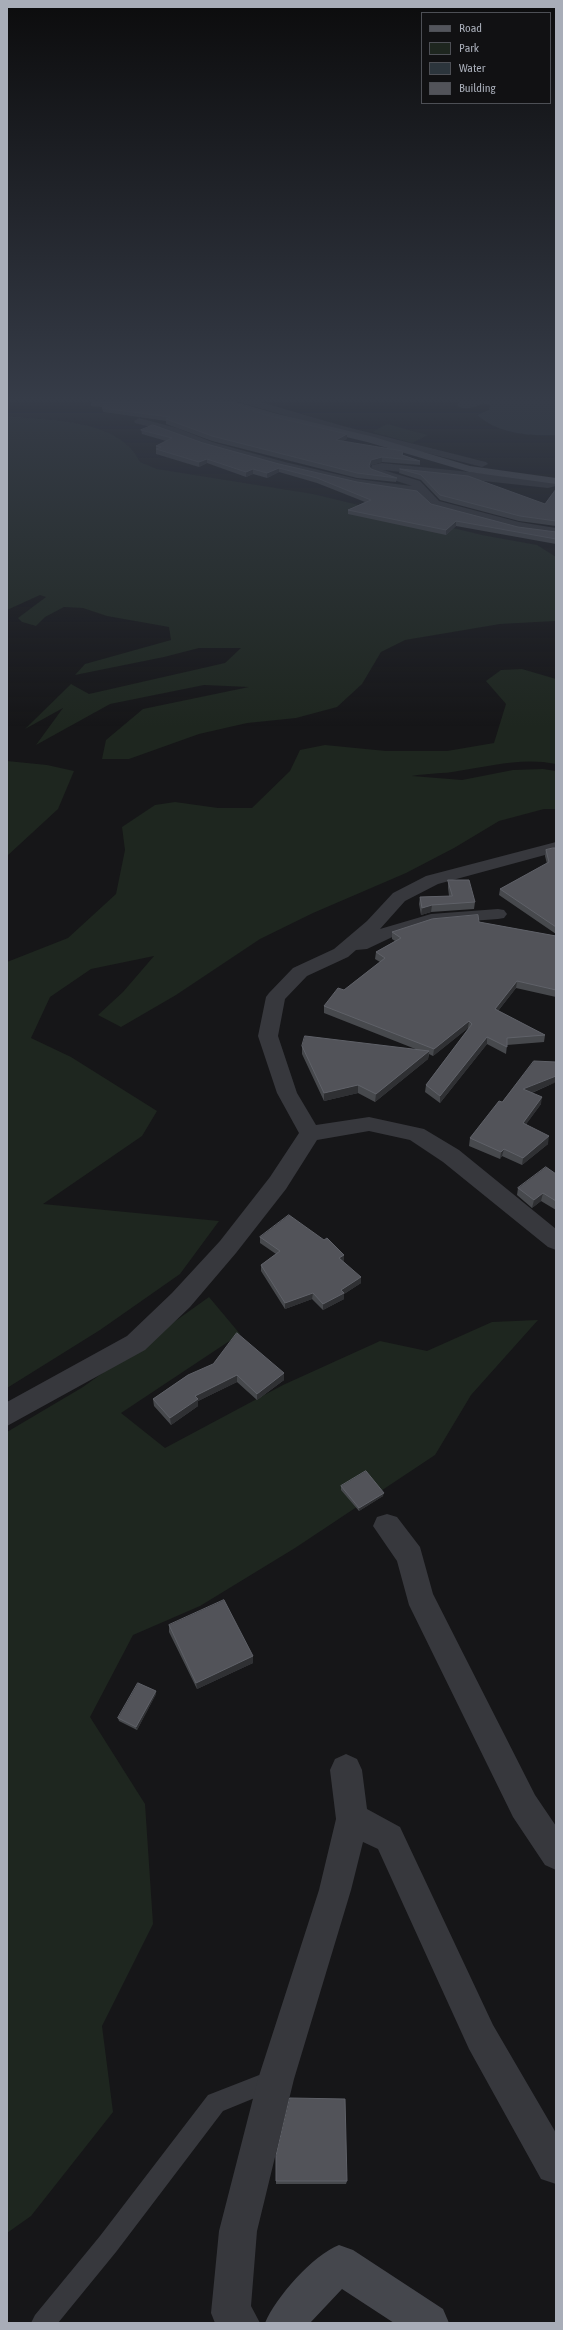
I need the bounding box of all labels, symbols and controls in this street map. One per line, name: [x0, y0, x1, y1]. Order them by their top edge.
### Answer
legend: [421, 12, 551, 104]
text: Road: [459, 21, 482, 35]
text: Park: [459, 41, 479, 55]
text: Water: [459, 61, 485, 75]
text: Building: [459, 81, 496, 95]

